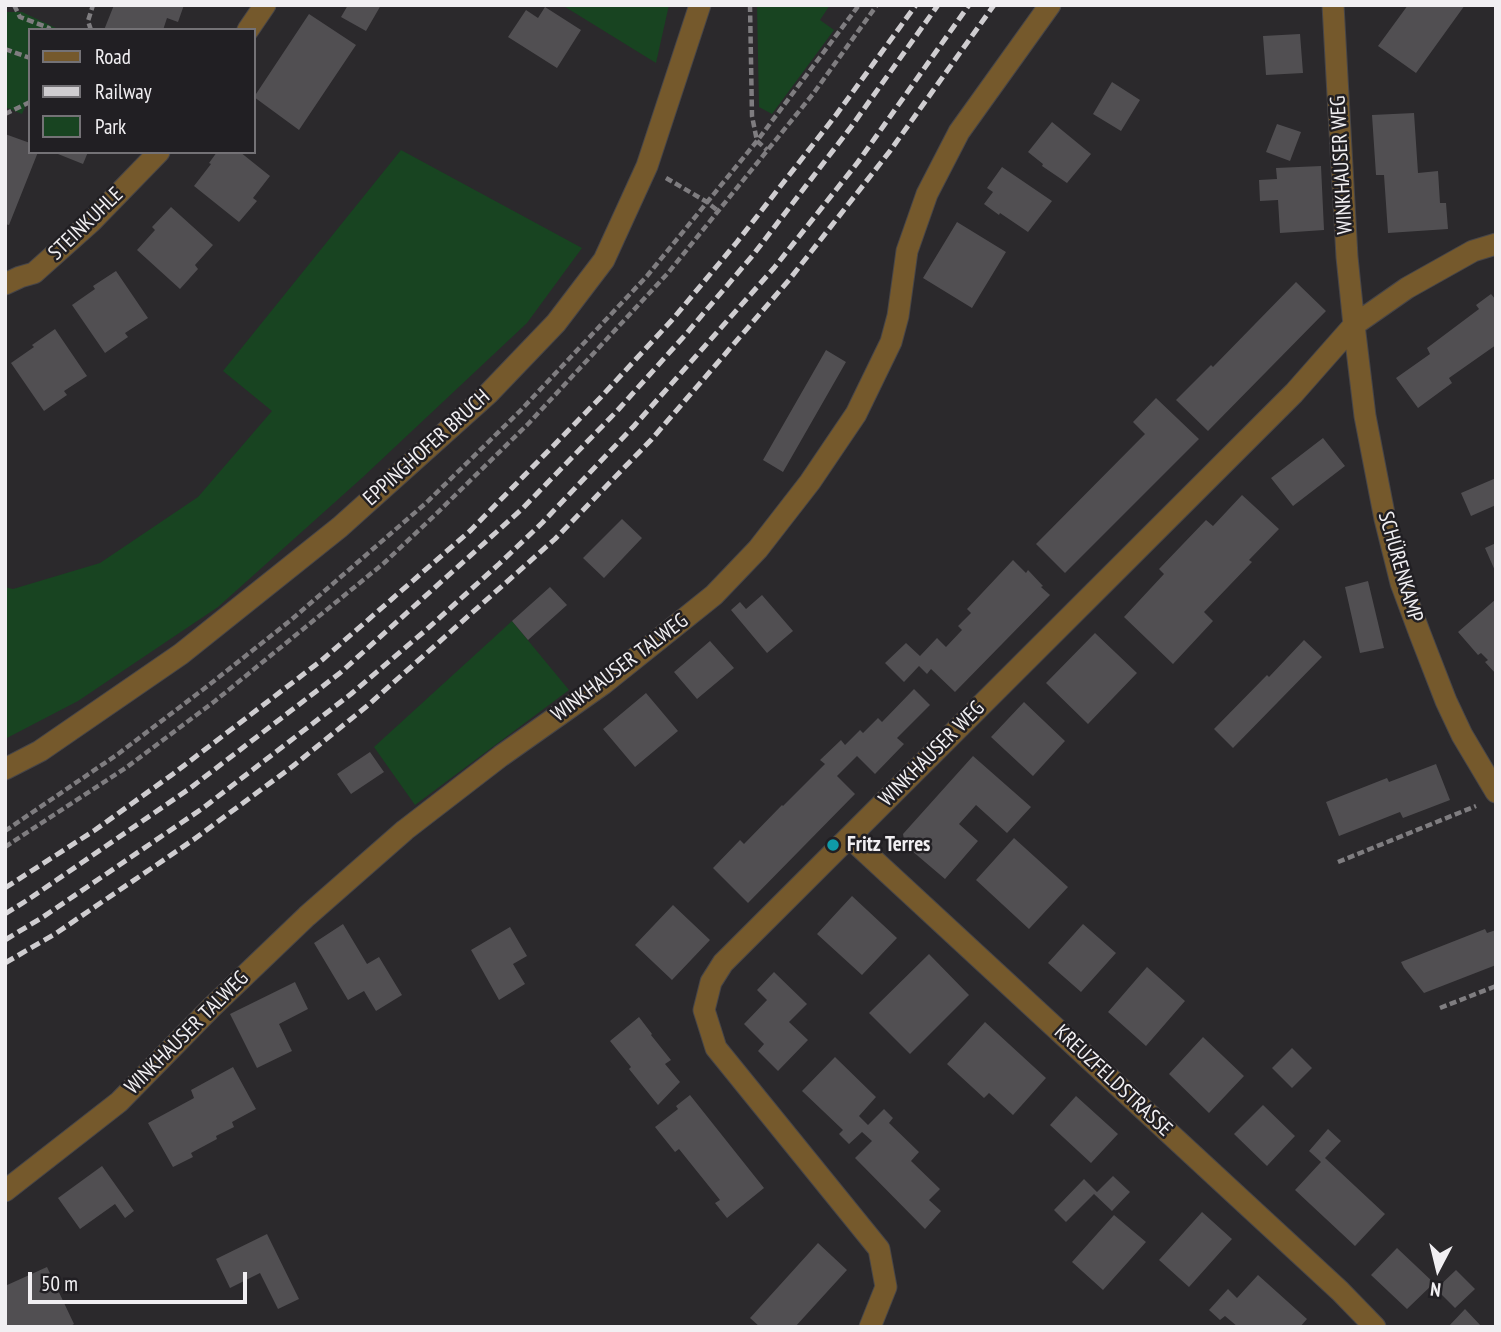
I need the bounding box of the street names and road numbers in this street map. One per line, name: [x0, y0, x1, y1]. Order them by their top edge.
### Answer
street label: WINKHAUSER WEG: [1326, 95, 1358, 235]
street label: STEINKUHLE: [43, 182, 129, 266]
street label: EPPINGHOFER BRUCH: [359, 385, 495, 511]
street label: SCHÜRENKAMP: [1372, 509, 1428, 625]
street label: WINKHAUSER TALWEG: [547, 608, 693, 728]
street label: WINKHAUSER WEG: [874, 696, 990, 812]
street label: WINKHAUSER TALWEG: [120, 966, 254, 1100]
street label: KREUZFELDSTRASSE: [1049, 1020, 1177, 1142]

